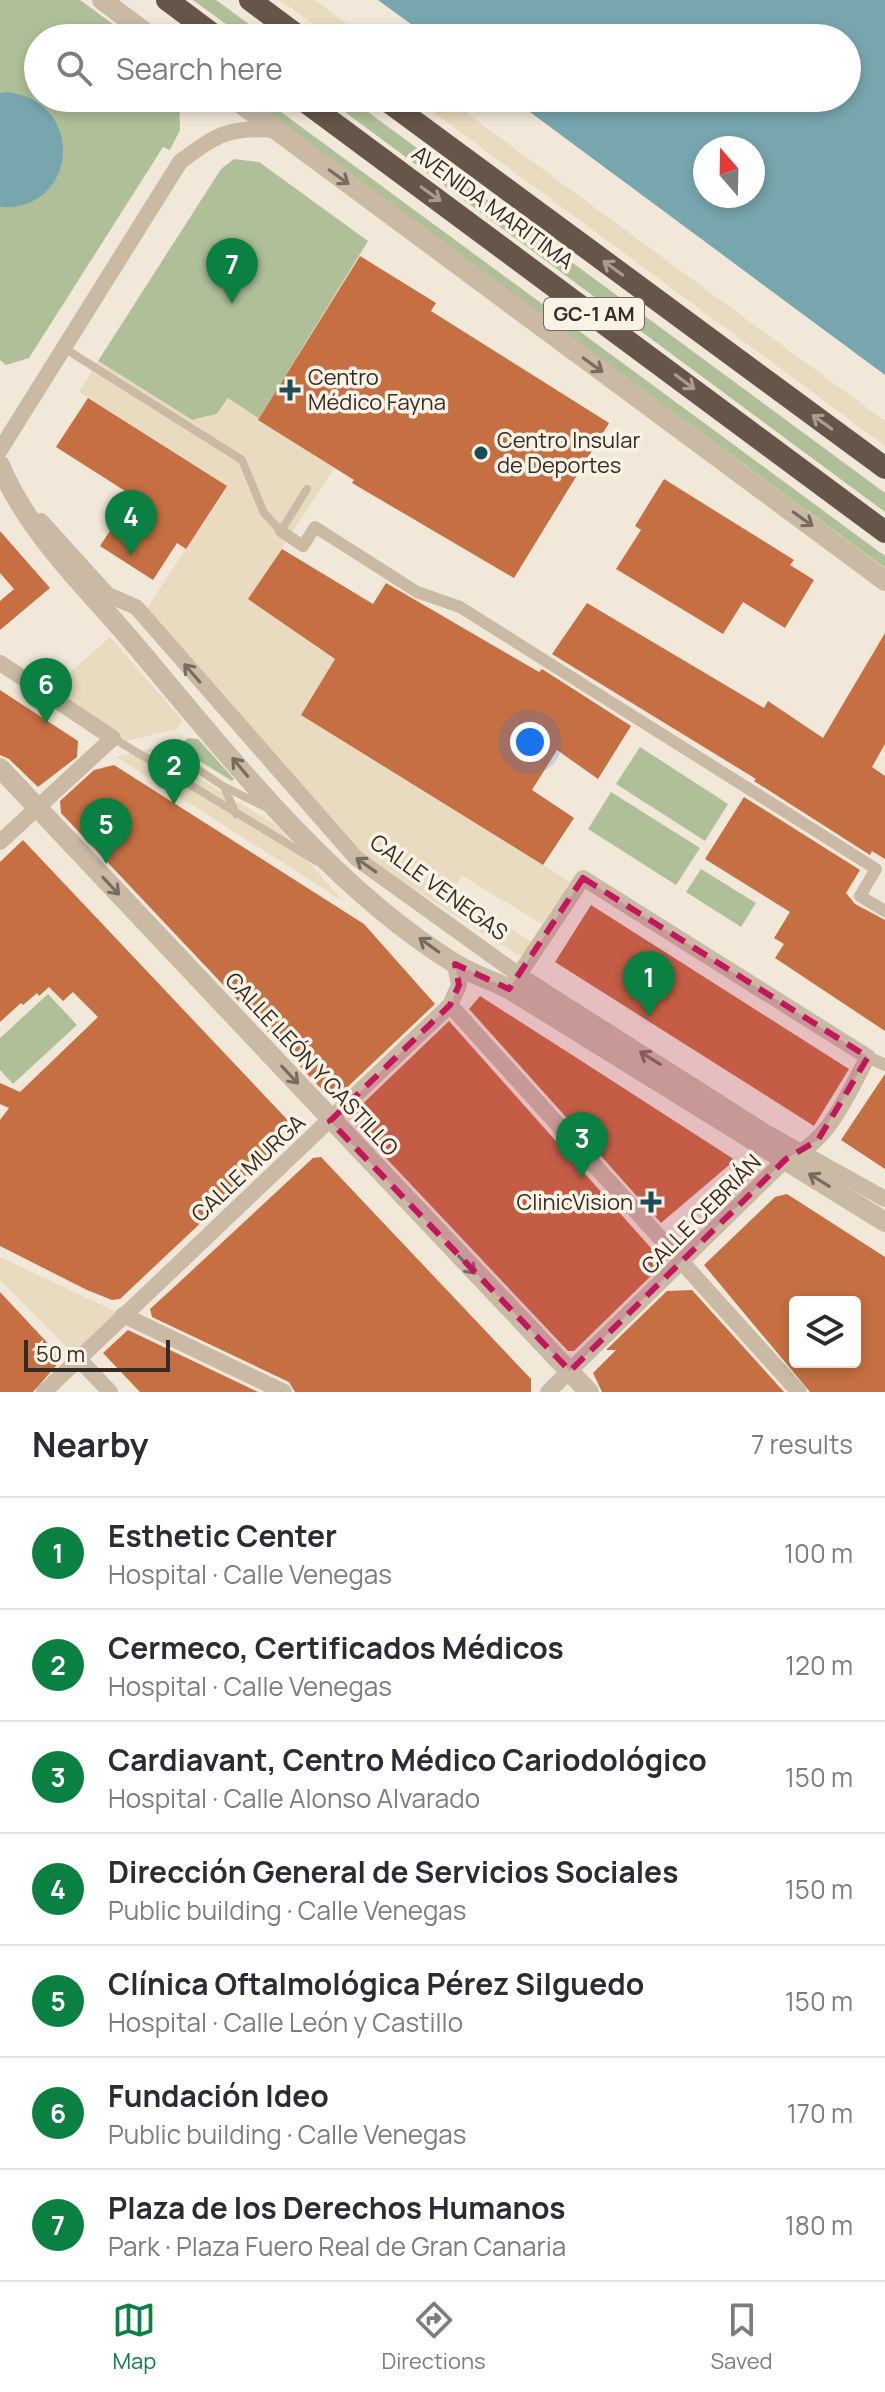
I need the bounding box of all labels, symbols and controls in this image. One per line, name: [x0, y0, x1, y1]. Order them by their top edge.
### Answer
search box: [24, 24, 861, 112]
icon: search: [52, 46, 96, 90]
text: Search here: [116, 48, 283, 89]
north arrow: [693, 136, 765, 208]
street label: AVENIDA MARITIMA: [406, 138, 580, 276]
one-way arrow: [328, 168, 350, 185]
one-way arrow: [420, 185, 441, 202]
pin: 7: [206, 238, 258, 304]
one-way arrow: [603, 259, 624, 276]
road number: GC-1 AM: [544, 298, 644, 330]
one-way arrow: [582, 356, 604, 373]
place label: Centro Médico Fayna: [308, 362, 446, 417]
one-way arrow: [674, 373, 695, 390]
marker: Centro Médico Fayna: [279, 379, 301, 401]
one-way arrow: [812, 413, 833, 430]
place label: Centro Insular de Deportes: [497, 425, 640, 480]
marker: Centro Insular de Deportes: [472, 444, 490, 462]
pin: 4: [105, 490, 157, 556]
one-way arrow: [792, 510, 813, 527]
pin: 6: [20, 658, 72, 724]
one-way arrow: [183, 663, 201, 683]
your location: [510, 722, 550, 762]
pin: 2: [148, 739, 200, 805]
one-way arrow: [231, 758, 249, 778]
pin: 5: [80, 798, 132, 864]
street label: CALLE VENEGAS: [364, 827, 514, 947]
one-way arrow: [356, 857, 377, 874]
one-way arrow: [102, 876, 121, 896]
one-way arrow: [419, 937, 441, 953]
pin: 1: [623, 951, 675, 1017]
street label: CALLE LEÓN Y CASTILLO: [219, 965, 405, 1163]
one-way arrow: [639, 1050, 662, 1066]
one-way arrow: [280, 1065, 299, 1084]
street label: CALLE MURGA: [185, 1107, 311, 1229]
pin: 3: [556, 1112, 608, 1178]
street label: CALLE CEBRIÁN: [634, 1147, 768, 1281]
one-way arrow: [808, 1172, 831, 1188]
place label: ClinicVision: [517, 1187, 633, 1217]
marker: ClinicVision: [640, 1191, 662, 1213]
one-way arrow: [458, 1255, 477, 1275]
map controls: [789, 1296, 861, 1368]
button: layers: [789, 1296, 861, 1368]
scale bar: [24, 1336, 170, 1372]
text: 50 m: [36, 1339, 85, 1369]
text: Nearby: [32, 1421, 148, 1467]
text: 7 results: [751, 1426, 853, 1462]
text: Esthetic Center: [108, 1515, 337, 1556]
text: 1: [52, 1535, 64, 1571]
text: 100 m: [784, 1535, 853, 1571]
text: Hospital · Calle Venegas: [108, 1556, 392, 1592]
text: Cermeco, Certificados Médicos: [108, 1627, 564, 1668]
text: 2: [50, 1647, 66, 1683]
text: 120 m: [785, 1647, 853, 1683]
text: Hospital · Calle Venegas: [108, 1668, 392, 1704]
text: Cardiavant, Centro Médico Cariodológico: [108, 1739, 707, 1780]
text: 3: [50, 1759, 66, 1795]
text: 150 m: [785, 1759, 853, 1795]
text: Hospital · Calle Alonso Alvarado: [108, 1780, 480, 1816]
text: Dirección General de Servicios Sociales: [108, 1851, 678, 1892]
text: 4: [50, 1871, 66, 1907]
text: 150 m: [785, 1871, 853, 1907]
text: Public building · Calle Venegas: [108, 1892, 466, 1928]
text: Clínica Oftalmológica Pérez Silguedo: [108, 1963, 644, 2004]
text: 5: [50, 1983, 66, 2019]
text: 150 m: [785, 1983, 853, 2019]
text: Hospital · Calle León y Castillo: [108, 2004, 463, 2040]
text: Fundación Ideo: [108, 2075, 329, 2116]
text: 6: [50, 2095, 66, 2131]
text: 170 m: [787, 2095, 853, 2131]
text: Public building · Calle Venegas: [108, 2116, 466, 2152]
text: Plaza de los Derechos Humanos: [108, 2187, 565, 2228]
text: 7: [51, 2207, 65, 2243]
text: 180 m: [785, 2207, 853, 2243]
text: Park · Plaza Fuero Real de Gran Canaria: [108, 2228, 566, 2264]
tab: Map: [112, 2298, 156, 2376]
tab: Directions: [381, 2298, 486, 2376]
tab: Saved: [711, 2298, 773, 2376]

